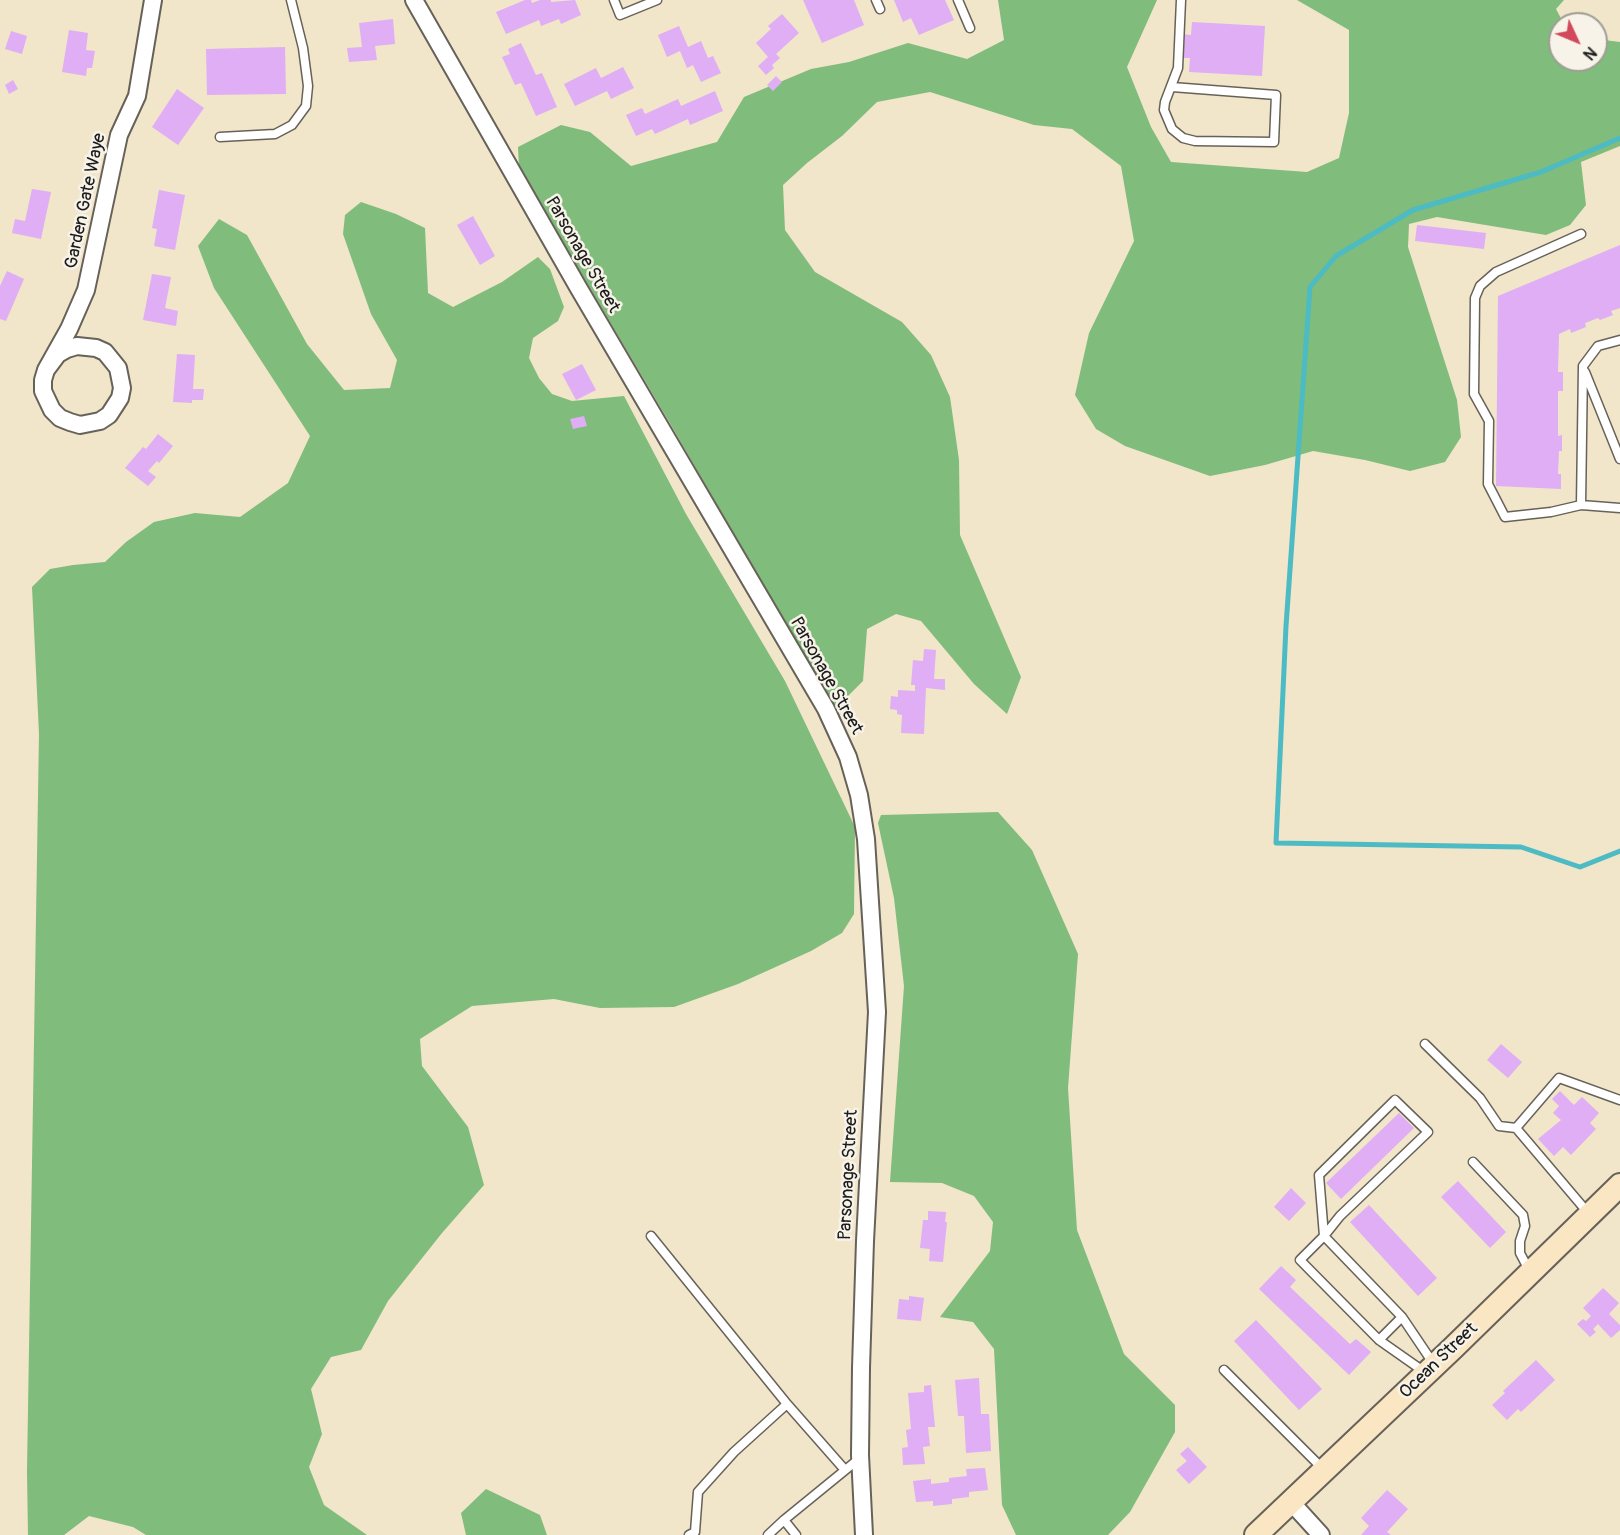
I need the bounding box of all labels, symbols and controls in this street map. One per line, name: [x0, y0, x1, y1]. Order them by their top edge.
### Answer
north arrow: [1548, 12, 1608, 72]
text: N: [1579, 42, 1600, 64]
street label: Garden Gate Waye: [61, 131, 111, 271]
street label: Parsonage Street: [540, 193, 624, 317]
street label: Parsonage Street: [785, 614, 867, 738]
street label: Parsonage Street: [835, 1109, 863, 1241]
street label: Ocean Street: [1395, 1318, 1483, 1404]

